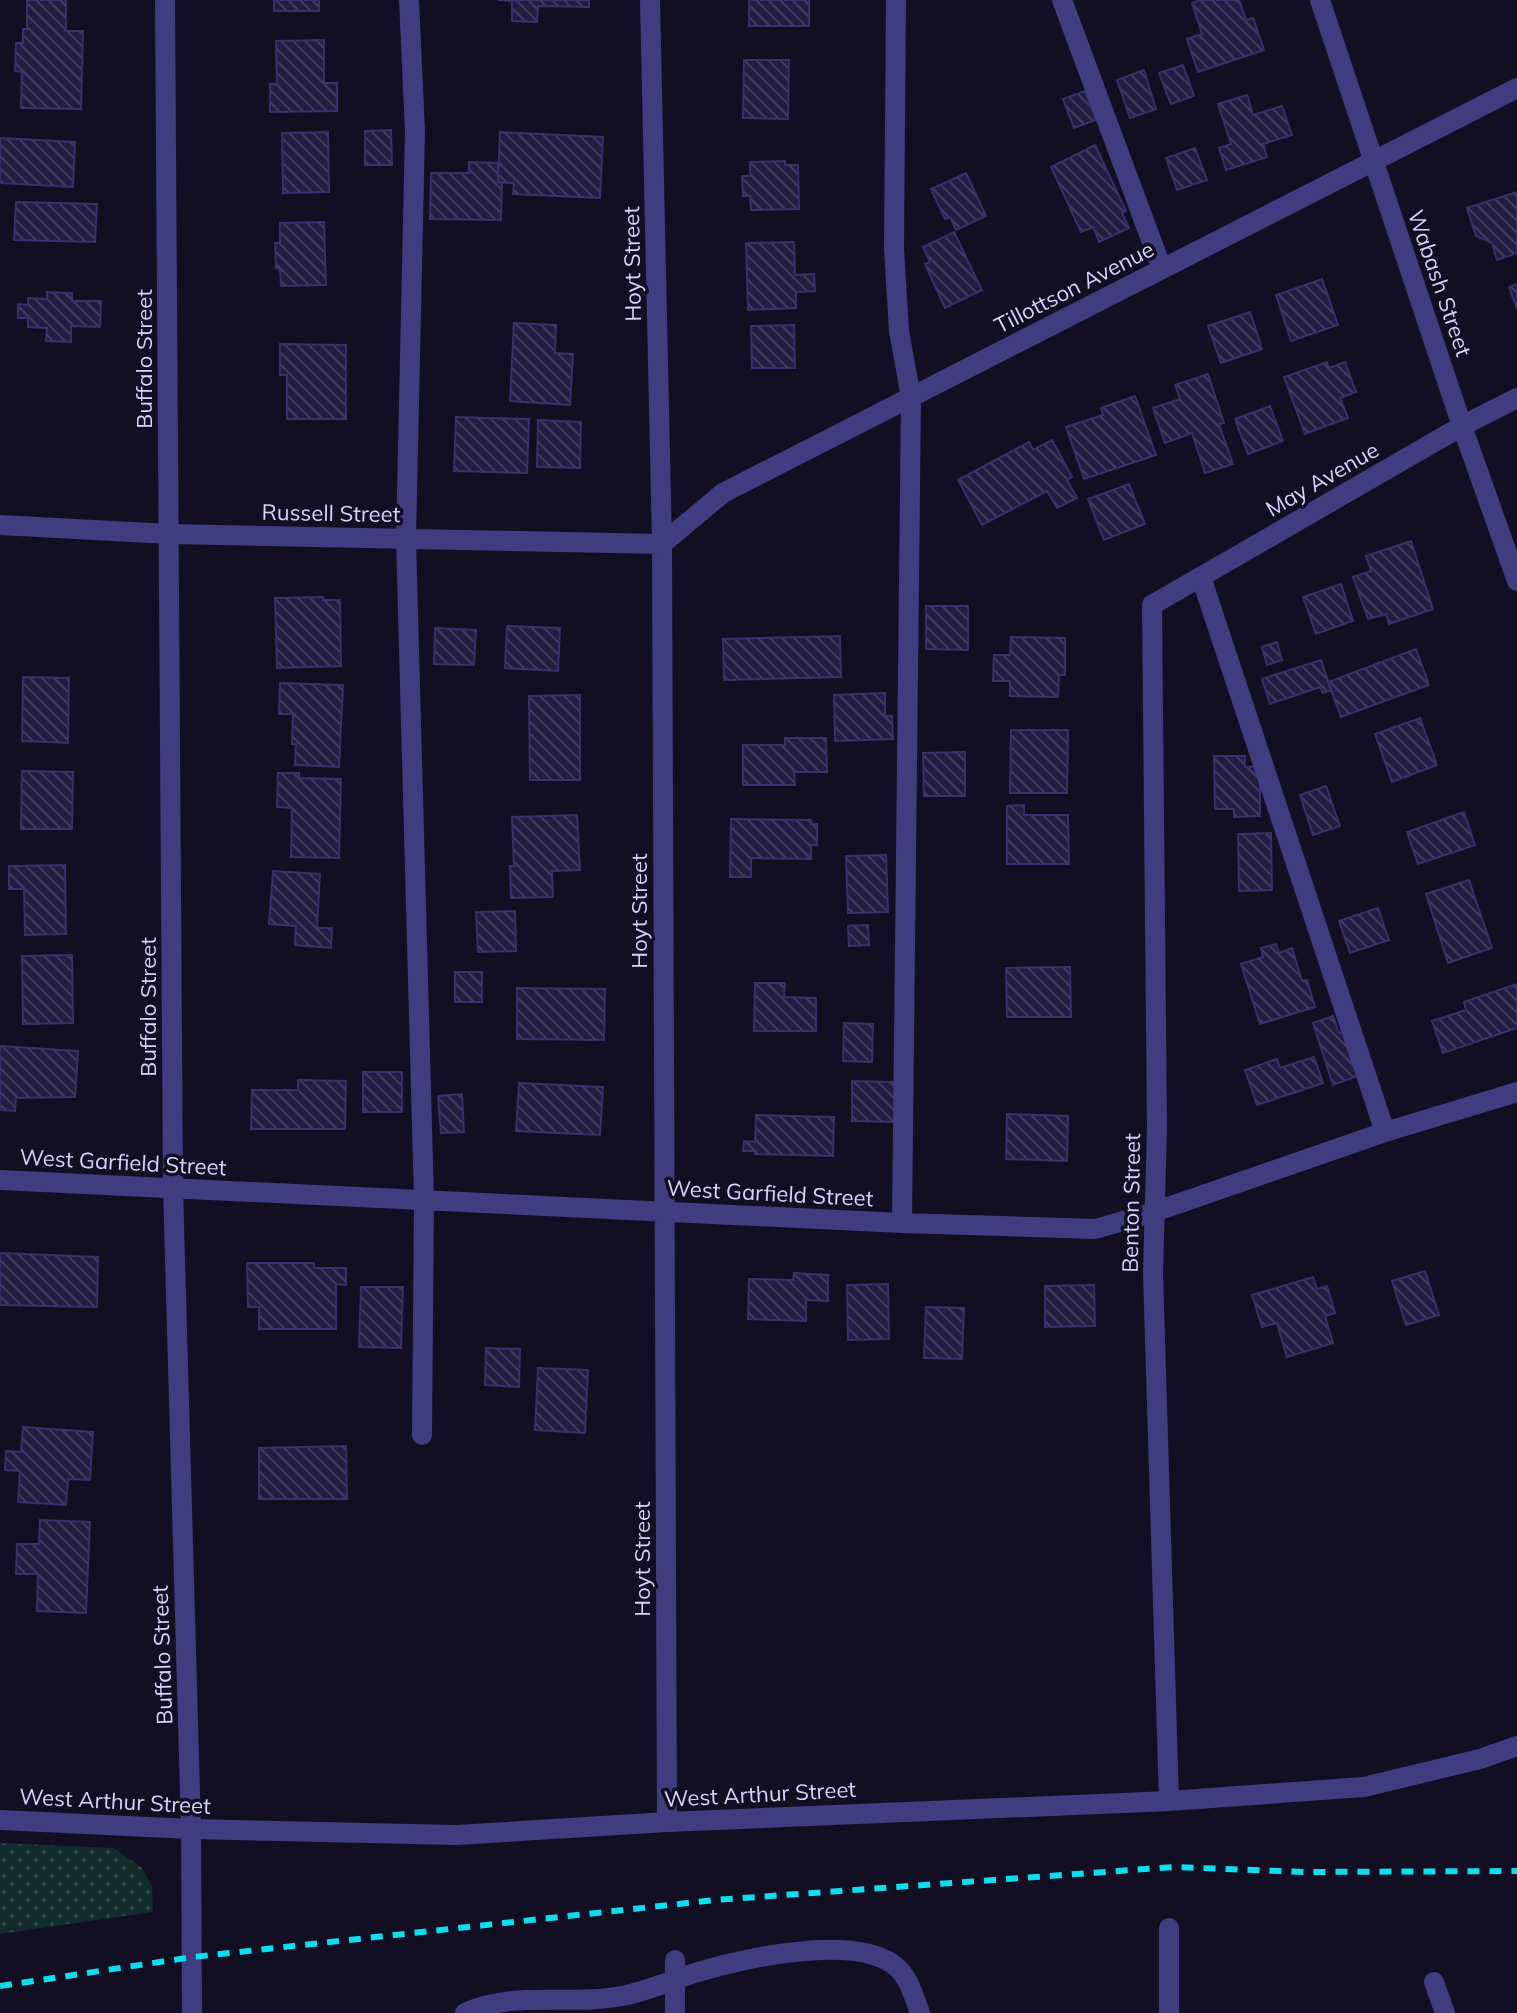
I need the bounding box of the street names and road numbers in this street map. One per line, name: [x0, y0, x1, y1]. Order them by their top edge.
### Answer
street label: Hoyt Street: [617, 206, 647, 322]
street label: Wabash Street: [1402, 206, 1478, 360]
street label: Tillottson Avenue: [990, 235, 1158, 339]
street label: Buffalo Street: [130, 289, 158, 429]
street label: May Avenue: [1260, 435, 1384, 523]
street label: Russell Street: [261, 498, 401, 528]
street label: Hoyt Street: [625, 853, 653, 969]
street label: Buffalo Street: [134, 937, 162, 1077]
street label: Benton Street: [1116, 1133, 1146, 1273]
street label: West Garfield Street: [19, 1143, 227, 1181]
street label: West Garfield Street: [666, 1174, 874, 1212]
street label: Hoyt Street: [628, 1501, 656, 1617]
street label: Buffalo Street: [146, 1584, 178, 1725]
street label: West Arthur Street: [663, 1775, 857, 1813]
street label: West Arthur Street: [18, 1782, 212, 1820]

